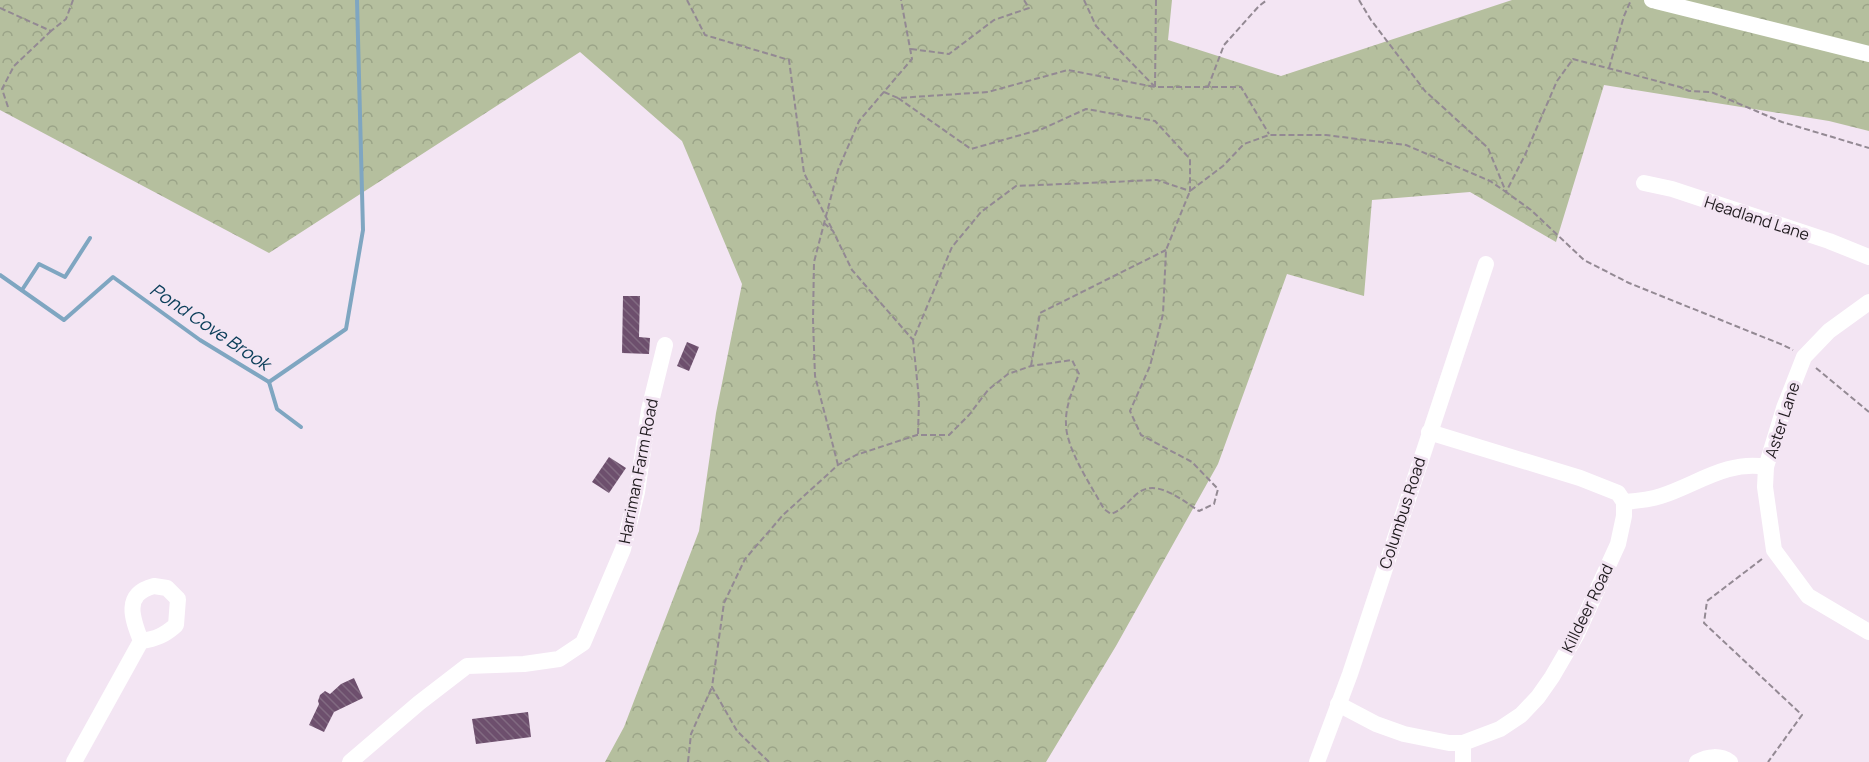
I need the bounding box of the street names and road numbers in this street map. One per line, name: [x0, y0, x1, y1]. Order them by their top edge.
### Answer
street label: Headland Lane: [1702, 191, 1812, 245]
street label: Aster Lane: [1759, 379, 1805, 461]
street label: Harriman Farm Road: [613, 397, 663, 545]
street label: Columbus Road: [1374, 454, 1430, 572]
street label: Killdeer Road: [1556, 560, 1618, 656]

